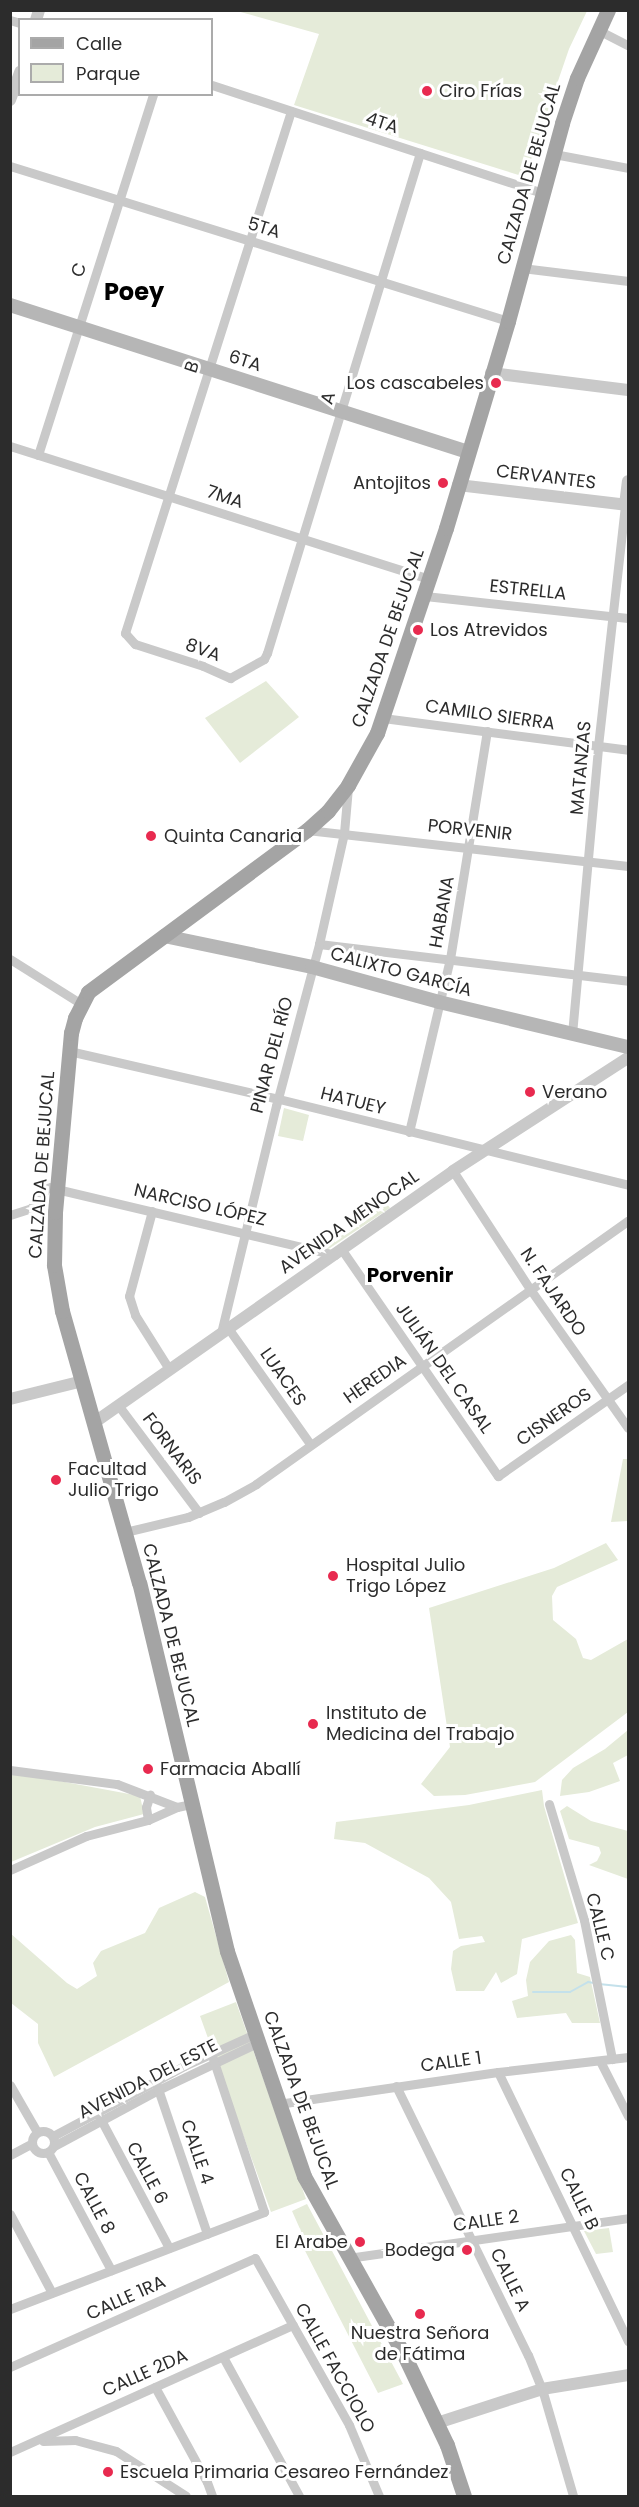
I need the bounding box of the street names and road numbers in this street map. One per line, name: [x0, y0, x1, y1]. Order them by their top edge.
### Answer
street label: CALZADA DE BEJUCAL: [493, 81, 565, 267]
street label: 4TA: [363, 108, 401, 138]
street label: 5TA: [245, 213, 283, 243]
street label: C: [67, 260, 91, 280]
street label: 6TA: [226, 346, 264, 376]
street label: B: [180, 358, 204, 376]
street label: A: [316, 389, 340, 407]
street label: CERVANTES: [495, 460, 597, 494]
street label: 7MA: [204, 481, 246, 513]
street label: CALZADA DE BEJUCAL: [347, 546, 429, 730]
street label: ESTRELLA: [488, 575, 568, 605]
street label: 8VA: [183, 634, 223, 666]
street label: CAMILO SIERRA: [424, 695, 556, 735]
street label: MATANZAS: [566, 720, 596, 816]
street label: PORVENIR: [427, 815, 513, 845]
street label: HABANA: [425, 874, 459, 950]
street label: CALIXTO GARCÍA: [328, 943, 474, 1001]
street label: PINAR DEL RÍO: [246, 995, 298, 1115]
street label: CALZADA DE BEJUCAL: [25, 1071, 59, 1259]
street label: HATUEY: [318, 1083, 388, 1119]
street label: AVENIDA MENOCAL: [275, 1166, 423, 1278]
street label: NARCISO LÓPEZ: [132, 1179, 268, 1231]
street label: N. FAJARDO: [516, 1244, 590, 1340]
street label: JULIÁN DEL CASAL: [391, 1299, 497, 1437]
street label: LUACES: [255, 1344, 311, 1410]
street label: HEREDIA: [340, 1350, 410, 1408]
street label: CISNEROS: [512, 1383, 596, 1451]
street label: FORNARIS: [138, 1409, 206, 1489]
street label: CALZADA DE BEJUCAL: [138, 1541, 204, 1729]
street label: CALLE C: [581, 1891, 619, 1963]
street label: CALZADA DE BEJUCAL: [259, 2008, 343, 2192]
street label: AVENIDA DEL ESTE: [75, 2035, 221, 2123]
street label: CALLE 1: [419, 2047, 483, 2077]
street label: CALLE 4: [176, 2117, 218, 2187]
street label: CALLE 6: [122, 2138, 172, 2208]
street label: CALLE B: [555, 2164, 603, 2234]
street label: CALLE 8: [69, 2168, 119, 2238]
street label: CALLE 2: [452, 2206, 520, 2236]
street label: CALLE A: [485, 2245, 535, 2315]
street label: CALLE 1RA: [83, 2271, 169, 2325]
street label: CALLE FACCIOLO: [290, 2299, 380, 2437]
street label: CALLE 2DA: [99, 2345, 191, 2401]

